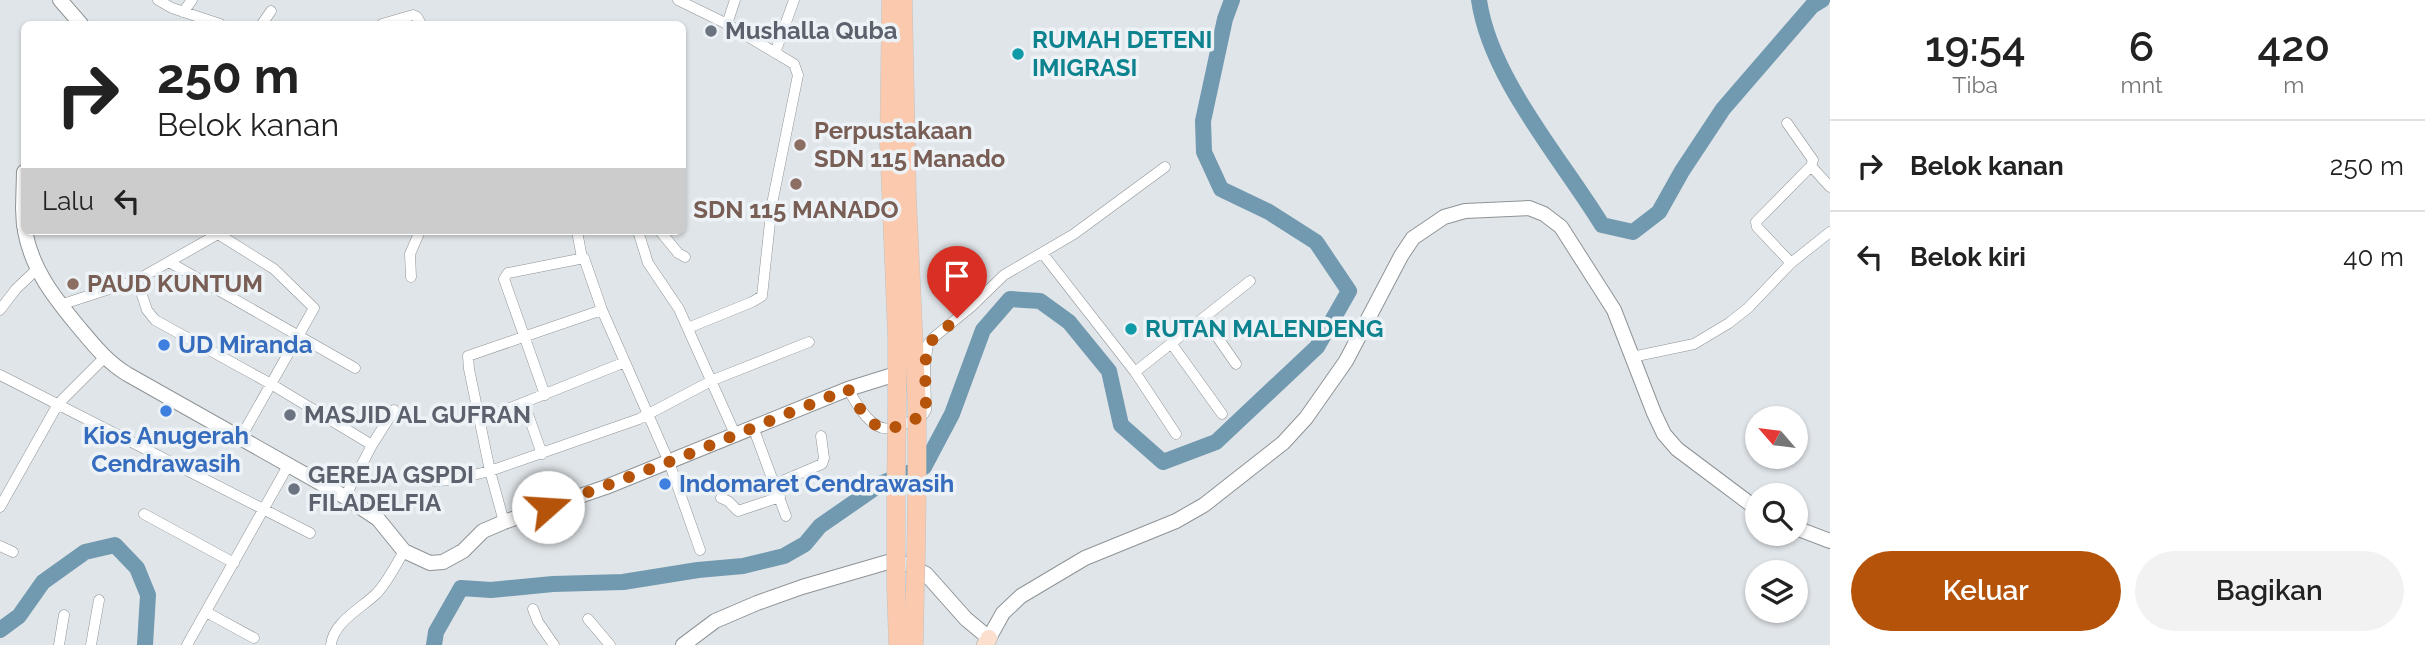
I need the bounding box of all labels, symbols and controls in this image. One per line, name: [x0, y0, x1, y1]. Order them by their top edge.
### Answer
place label: Mushalla Quba: [725, 16, 898, 45]
text: 19:54: [1925, 22, 2026, 71]
text: 6: [2129, 22, 2154, 71]
text: 420: [2258, 22, 2330, 71]
marker: Mushalla Quba: [703, 23, 719, 39]
place label: RUMAH DETENI IMIGRASI: [1032, 25, 1213, 82]
marker: RUMAH DETENI IMIGRASI: [1010, 46, 1026, 62]
text: 250 m: [157, 47, 299, 104]
icon: right: [42, 49, 133, 140]
text: Tiba: [1952, 71, 1998, 98]
text: mnt: [2121, 71, 2163, 98]
text: m: [2283, 71, 2304, 98]
text: Belok kanan: [157, 106, 339, 143]
place label: Perpustakaan SDN 115 Manado: [814, 116, 1005, 173]
marker: Perpustakaan SDN 115 Manado: [792, 137, 808, 153]
icon: right: [1851, 147, 1889, 185]
text: Belok kanan: [1910, 151, 2064, 181]
text: 250 m: [2330, 151, 2404, 181]
marker: SDN 115 MANADO: [788, 176, 804, 192]
icon: left: [108, 182, 146, 220]
text: Lalu: [42, 186, 94, 216]
place label: SDN 115 MANADO: [693, 195, 899, 224]
icon: left: [1851, 238, 1889, 276]
text: Belok kiri: [1910, 242, 2026, 272]
text: 40 m: [2343, 242, 2404, 272]
pin: [927, 246, 987, 318]
icon: arrive: [938, 257, 976, 295]
place label: PAUD KUNTUM: [87, 269, 263, 298]
marker: PAUD KUNTUM: [65, 276, 81, 292]
place label: RUTAN MALENDENG: [1145, 314, 1383, 343]
marker: RUTAN MALENDENG: [1123, 321, 1139, 337]
place label: UD Miranda: [178, 330, 313, 359]
marker: UD Miranda: [156, 337, 172, 353]
place label: MASJID AL GUFRAN: [304, 400, 531, 429]
marker: Kios Anugerah Cendrawasih: [158, 403, 174, 419]
north arrow: [1745, 406, 1808, 469]
map controls: [1745, 406, 1808, 623]
marker: MASJID AL GUFRAN: [282, 407, 298, 423]
place label: Kios Anugerah Cendrawasih: [83, 421, 249, 478]
place label: GEREJA GSPDI FILADELFIA: [308, 460, 474, 517]
place label: Indomaret Cendrawasih: [679, 469, 954, 498]
position arrow: [511, 470, 585, 544]
marker: Indomaret Cendrawasih: [657, 476, 673, 492]
marker: GEREJA GSPDI FILADELFIA: [286, 481, 302, 497]
button: search: [1745, 483, 1808, 546]
button: Keluar: [1851, 551, 2121, 631]
button: Bagikan: [2135, 551, 2404, 631]
button: layers: [1745, 560, 1808, 623]

